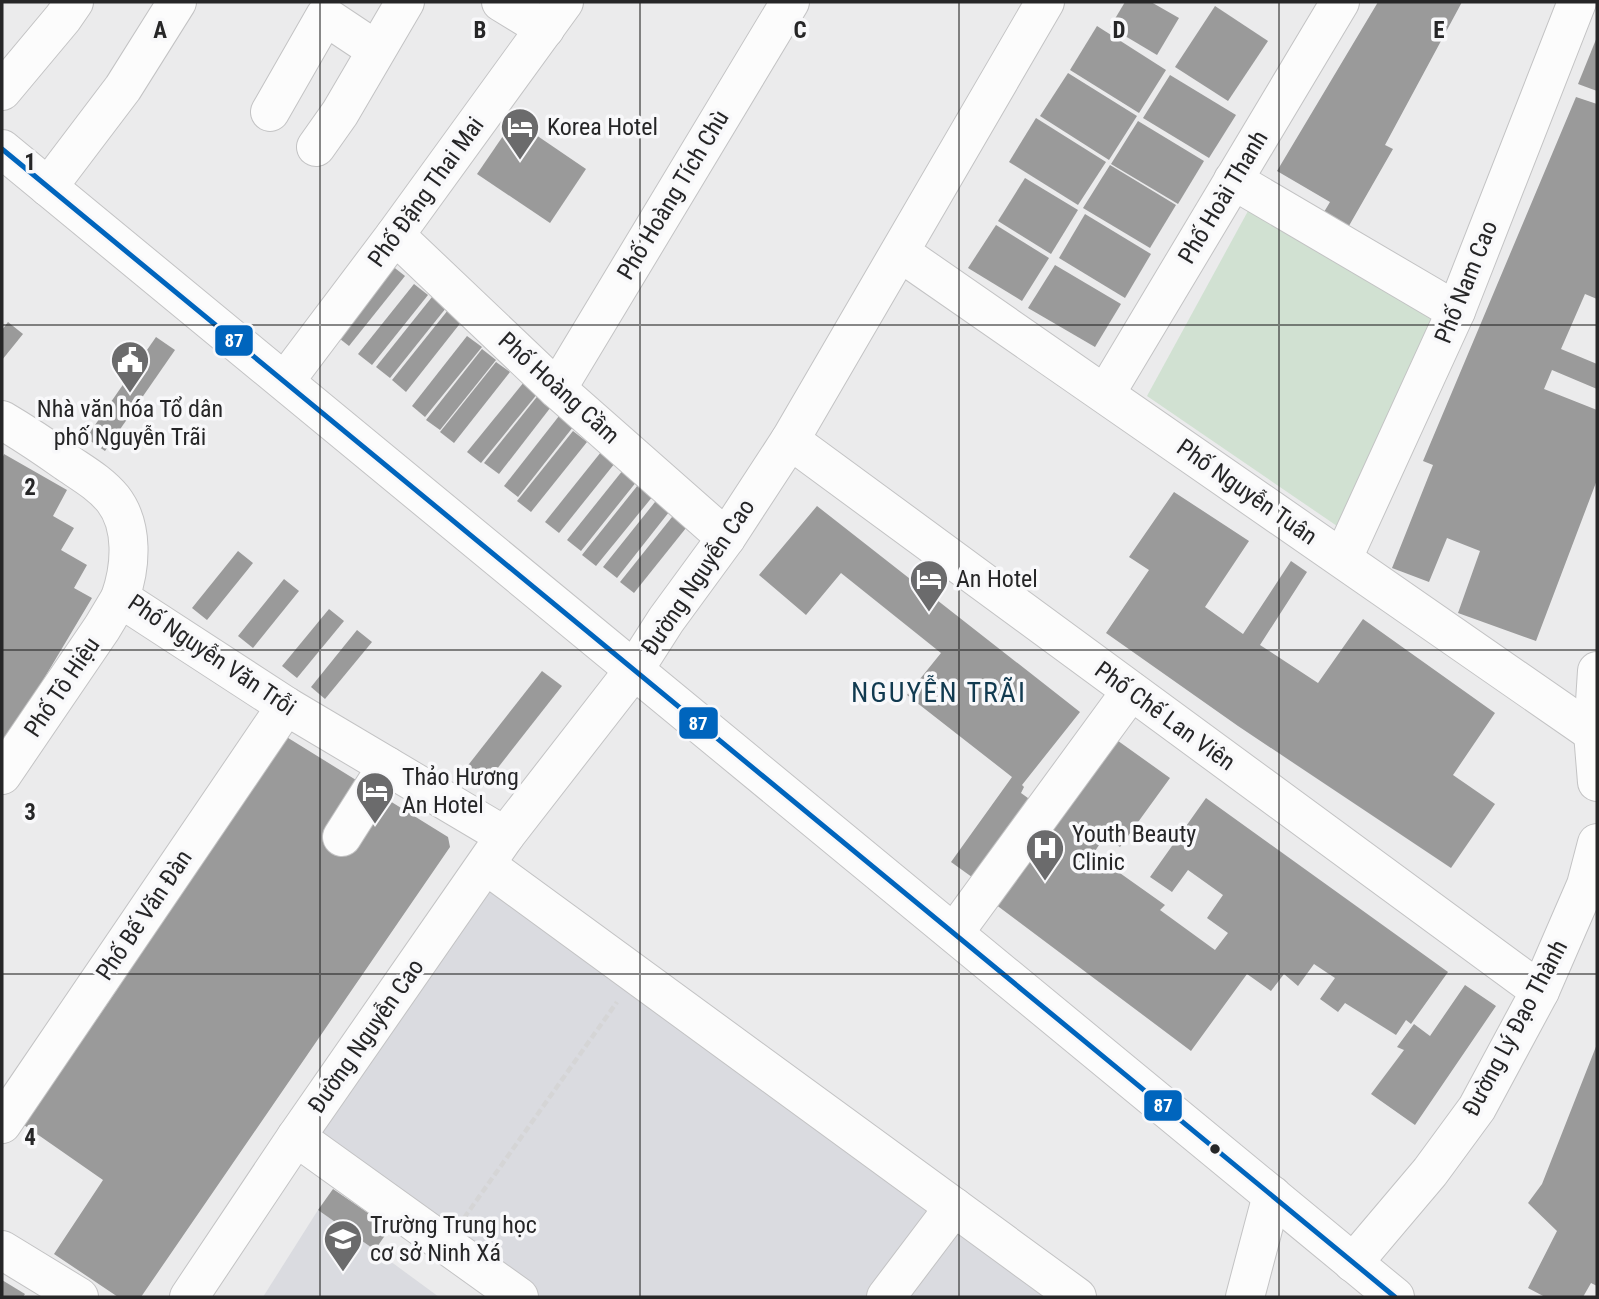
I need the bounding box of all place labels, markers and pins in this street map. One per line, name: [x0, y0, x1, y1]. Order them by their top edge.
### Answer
hotel icon: Korea Hotel: [499, 106, 541, 161]
place label: Korea Hotel: [547, 113, 658, 141]
public building icon: Nhà văn hóa Tổ dân phố Nguyễn Trãi: [109, 339, 151, 394]
place label: Nhà văn hóa Tổ dân phố Nguyễn Trãi: [37, 395, 223, 451]
hotel icon: An Hotel: [908, 558, 950, 613]
place label: An Hotel: [956, 565, 1038, 593]
place label: Thảo Hương An Hotel: [402, 763, 519, 819]
hotel icon: Thảo Hương An Hotel: [354, 770, 396, 825]
place label: Youth Beauty Clinic: [1072, 820, 1196, 876]
hospital icon: Youth Beauty Clinic: [1024, 827, 1066, 882]
unlabelled marker: [1208, 1142, 1222, 1156]
place label: Trường Trung học cơ sở Ninh Xá: [370, 1211, 537, 1267]
school or university icon: Trường Trung học cơ sở Ninh Xá: [322, 1218, 364, 1273]

